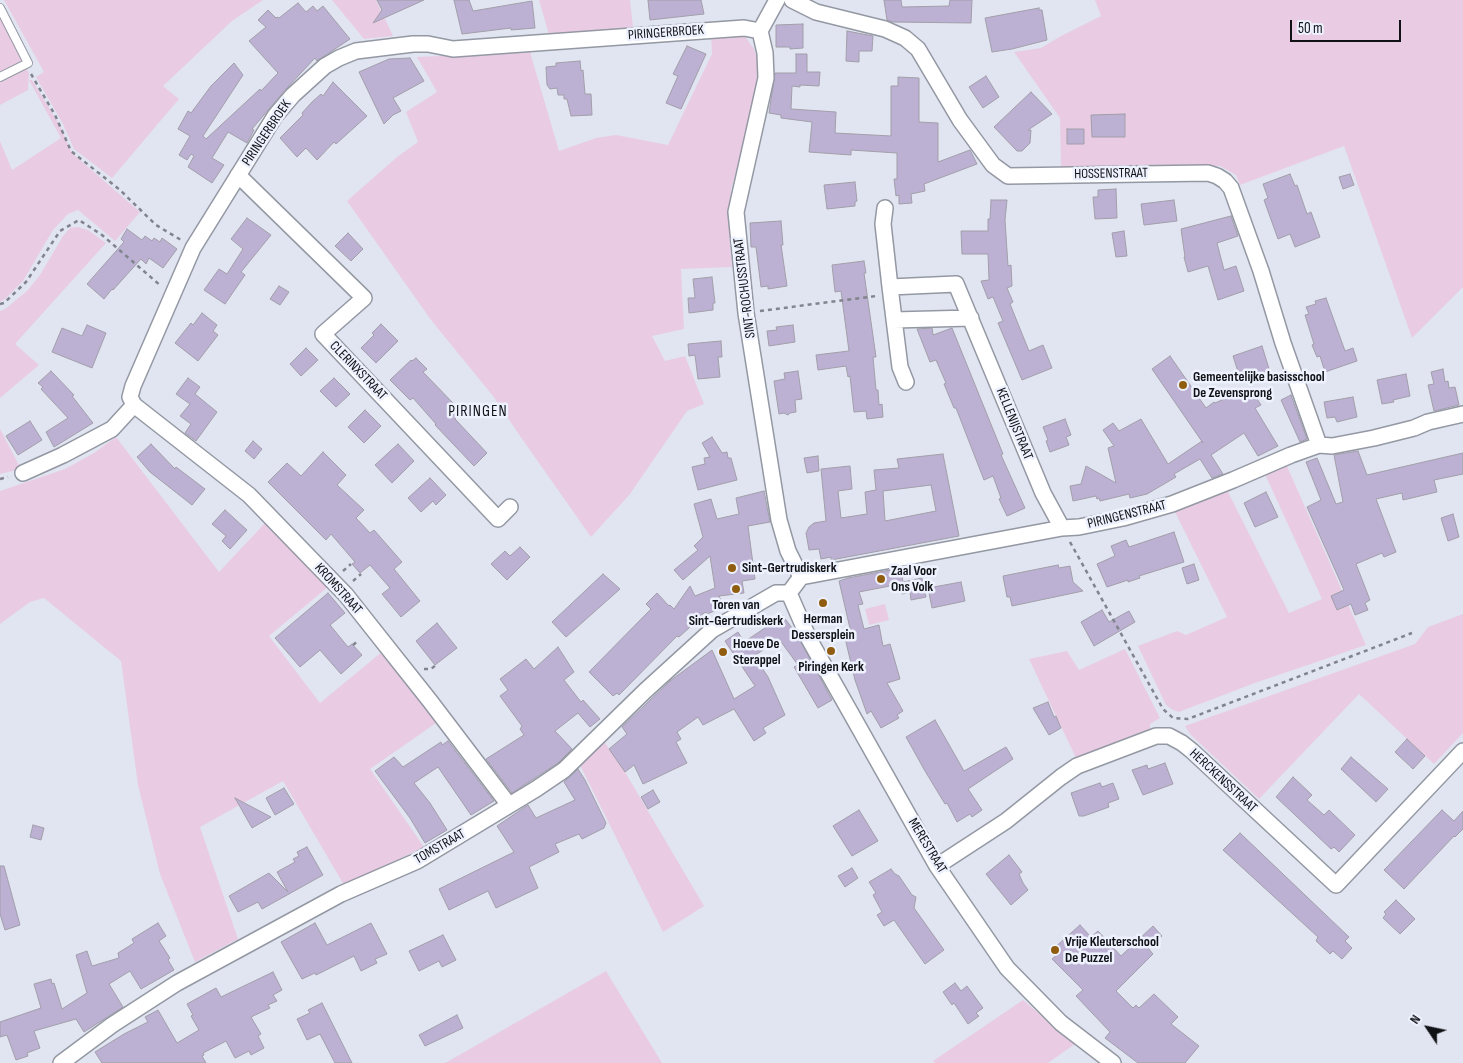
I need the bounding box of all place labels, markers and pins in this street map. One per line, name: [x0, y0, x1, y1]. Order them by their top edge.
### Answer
place label: Gemeentelijke basisschool De Zevensprong: [1193, 369, 1325, 402]
marker: Gemeentelijke basisschool De Zevensprong: [1177, 379, 1189, 391]
place label: Sint-Gertrudiskerk: [742, 560, 837, 576]
marker: Sint-Gertrudiskerk: [726, 562, 738, 574]
place label: Zaal Voor Ons Volk: [891, 563, 936, 596]
marker: Zaal Voor Ons Volk: [875, 573, 887, 585]
marker: Toren van Sint-Gertrudiskerk: [730, 583, 742, 595]
place label: Toren van Sint-Gertrudiskerk: [689, 597, 783, 630]
marker: Herman Dessersplein: [817, 597, 829, 609]
place label: Herman Dessersplein: [791, 611, 855, 644]
place label: Hoeve De Sterappel: [733, 636, 781, 669]
marker: Piringen Kerk: [825, 645, 837, 657]
marker: Hoeve De Sterappel: [717, 646, 729, 658]
place label: Piringen Kerk: [798, 659, 864, 675]
place label: Vrije Kleuterschool De Puzzel: [1065, 934, 1159, 966]
marker: Vrije Kleuterschool De Puzzel: [1049, 944, 1061, 956]

